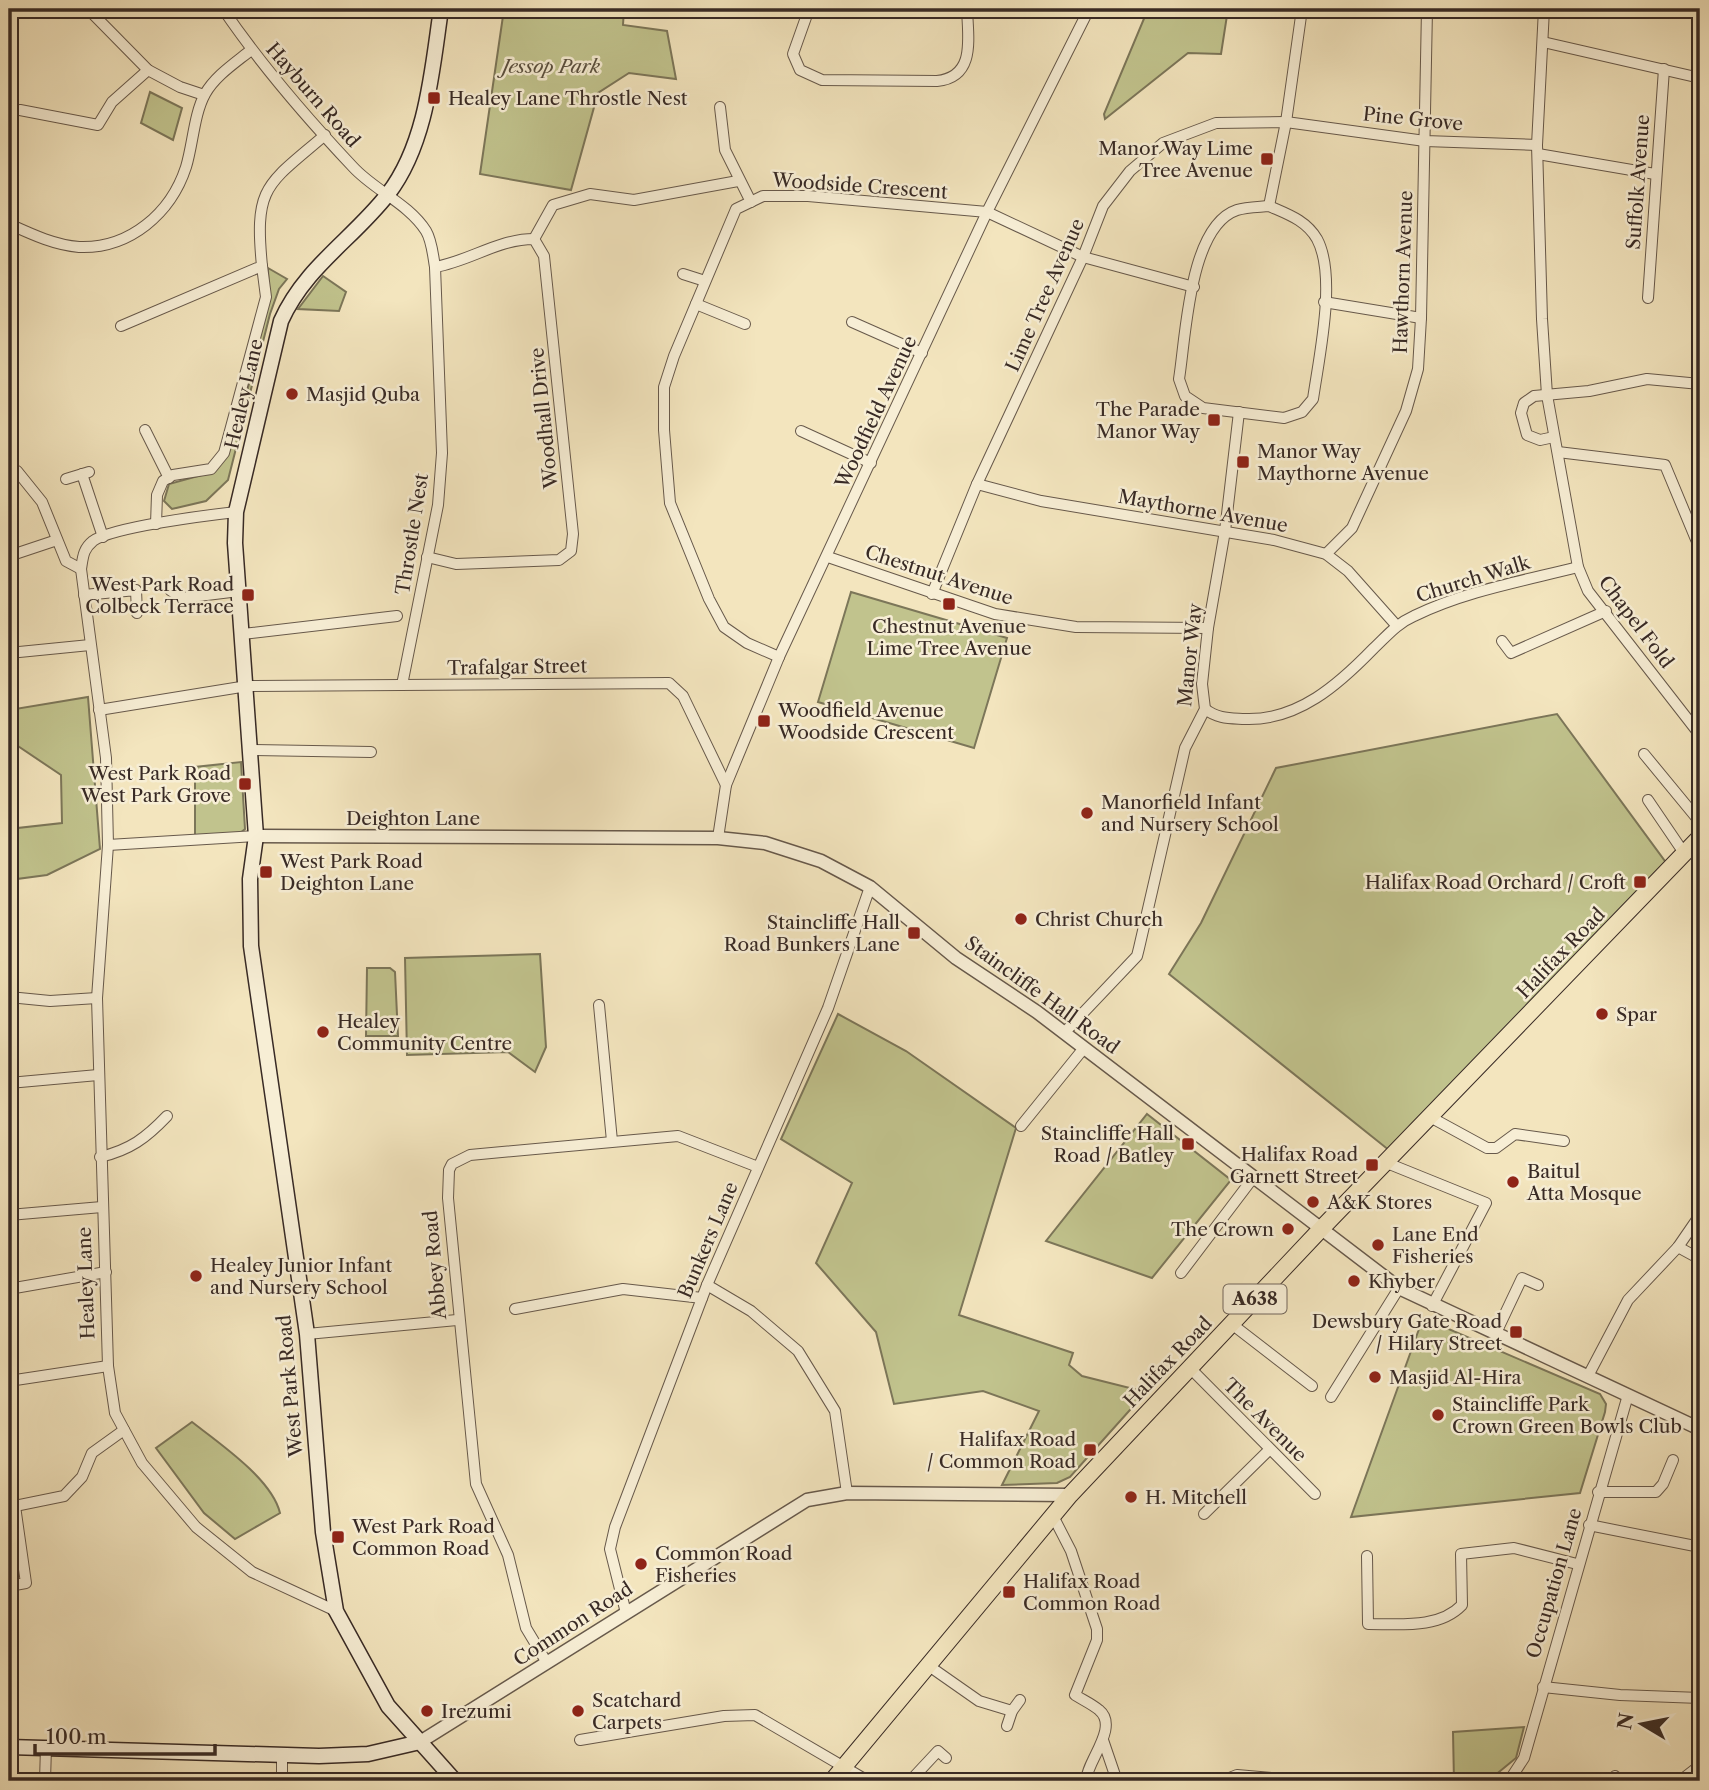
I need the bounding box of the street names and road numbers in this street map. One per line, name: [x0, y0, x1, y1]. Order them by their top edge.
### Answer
street label: Hayburn Road: [261, 38, 365, 152]
street label: Pine Grove: [1362, 102, 1464, 136]
street label: Suffolk Avenue: [1622, 114, 1654, 250]
street label: Woodside Crescent: [770, 168, 949, 204]
street label: Hawthorn Avenue: [1389, 190, 1417, 354]
street label: Lime Tree Avenue: [1001, 215, 1089, 375]
street label: Woodfield Avenue: [830, 332, 921, 493]
street label: Healey Lane: [220, 337, 268, 451]
street label: Woodhall Drive: [525, 346, 563, 491]
street label: Throstle Nest: [391, 471, 433, 596]
street label: Maythorne Avenue: [1116, 485, 1290, 537]
street label: Chestnut Avenue: [862, 540, 1016, 610]
street label: Church Walk: [1413, 550, 1534, 607]
street label: Chapel Fold: [1594, 571, 1679, 673]
street label: Manor Way: [1173, 602, 1207, 708]
street label: Trafalgar Street: [447, 654, 587, 680]
street label: Deighton Lane: [346, 807, 480, 830]
street label: Halifax Road: [1512, 903, 1610, 1003]
street label: Staincliffe Hall Road: [960, 931, 1124, 1059]
street label: Bunkers Lane: [673, 1178, 743, 1302]
street label: Abbey Road: [419, 1209, 451, 1321]
street label: Healey Lane: [73, 1226, 99, 1340]
road number: A638: [1224, 1284, 1286, 1314]
street label: Halifax Road: [1119, 1312, 1217, 1412]
street label: West Park Road: [272, 1313, 308, 1459]
street label: The Avenue: [1218, 1373, 1312, 1467]
street label: Occupation Lane: [1522, 1505, 1586, 1661]
street label: Common Road: [509, 1577, 637, 1671]

